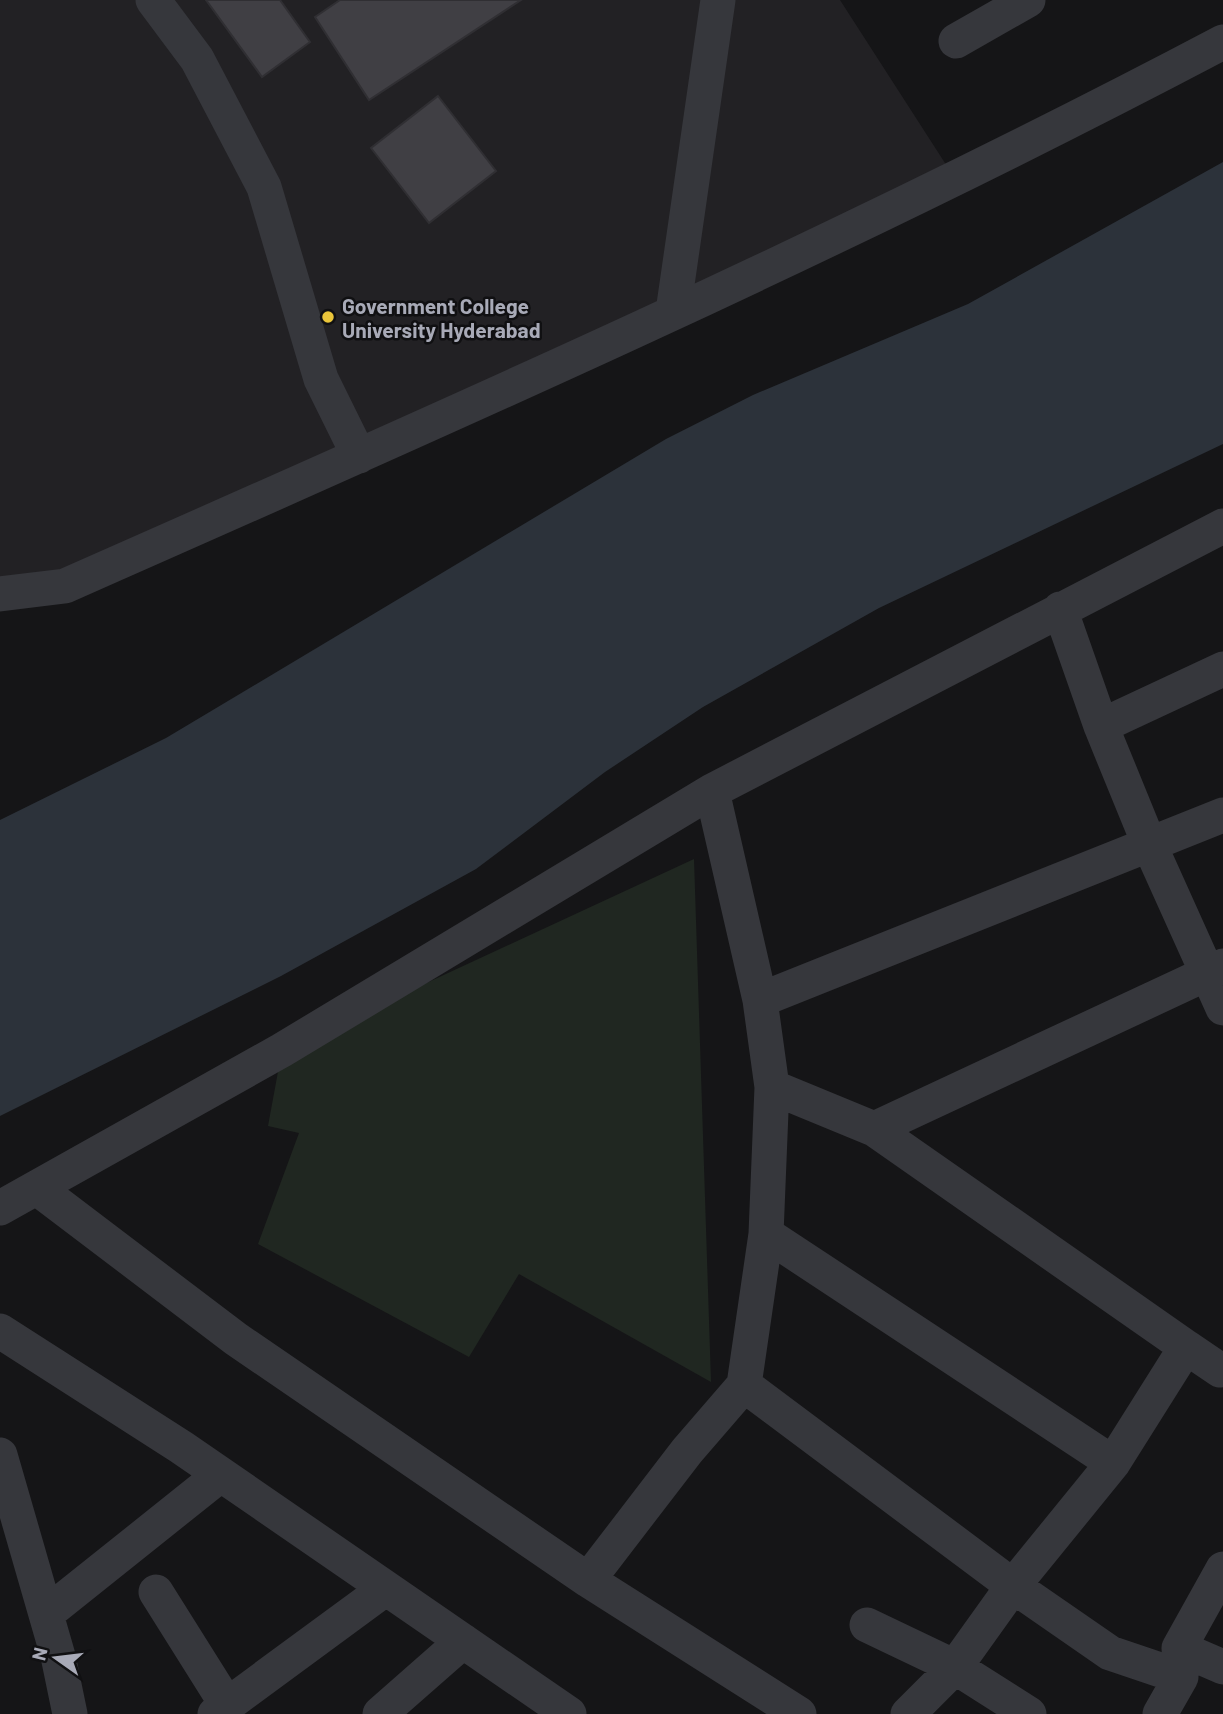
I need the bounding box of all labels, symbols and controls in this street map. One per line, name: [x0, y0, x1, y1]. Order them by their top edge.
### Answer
place label: Government College University Hyderabad: [342, 293, 541, 342]
marker: Government College University Hyderabad: [320, 309, 336, 325]
north arrow: [21, 1623, 91, 1693]
text: N: [26, 1645, 52, 1663]

